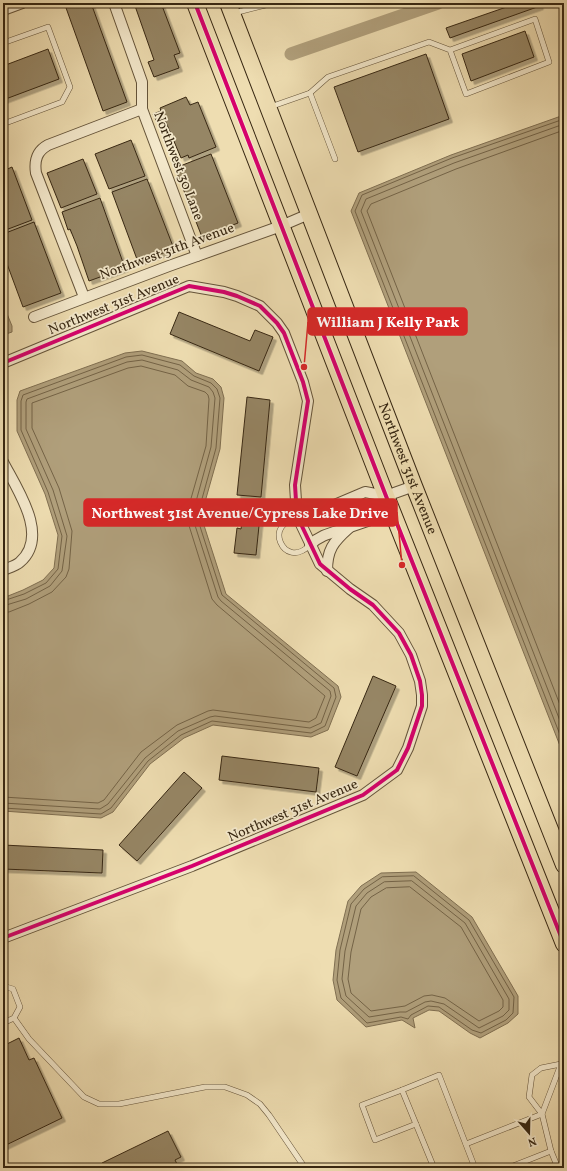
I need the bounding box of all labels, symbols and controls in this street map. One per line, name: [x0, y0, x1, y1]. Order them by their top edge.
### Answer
street label: Northwest 30 Lane: [148, 109, 208, 224]
street label: Northwest 31th Avenue: [97, 219, 237, 285]
street label: Northwest 31st Avenue: [46, 270, 183, 340]
callout: William J Kelly Park: [308, 308, 467, 335]
text: William J Kelly Park: [317, 313, 459, 334]
street label: Northwest 31st Avenue: [373, 400, 442, 538]
callout: Northwest 31st Avenue/Cypress Lake Drive: [84, 499, 397, 526]
text: Northwest 31st Avenue/Cypress Lake Drive: [91, 504, 389, 525]
street label: Northwest 31st Avenue: [225, 775, 361, 847]
north arrow: [509, 1113, 549, 1153]
text: N: [526, 1133, 538, 1149]

